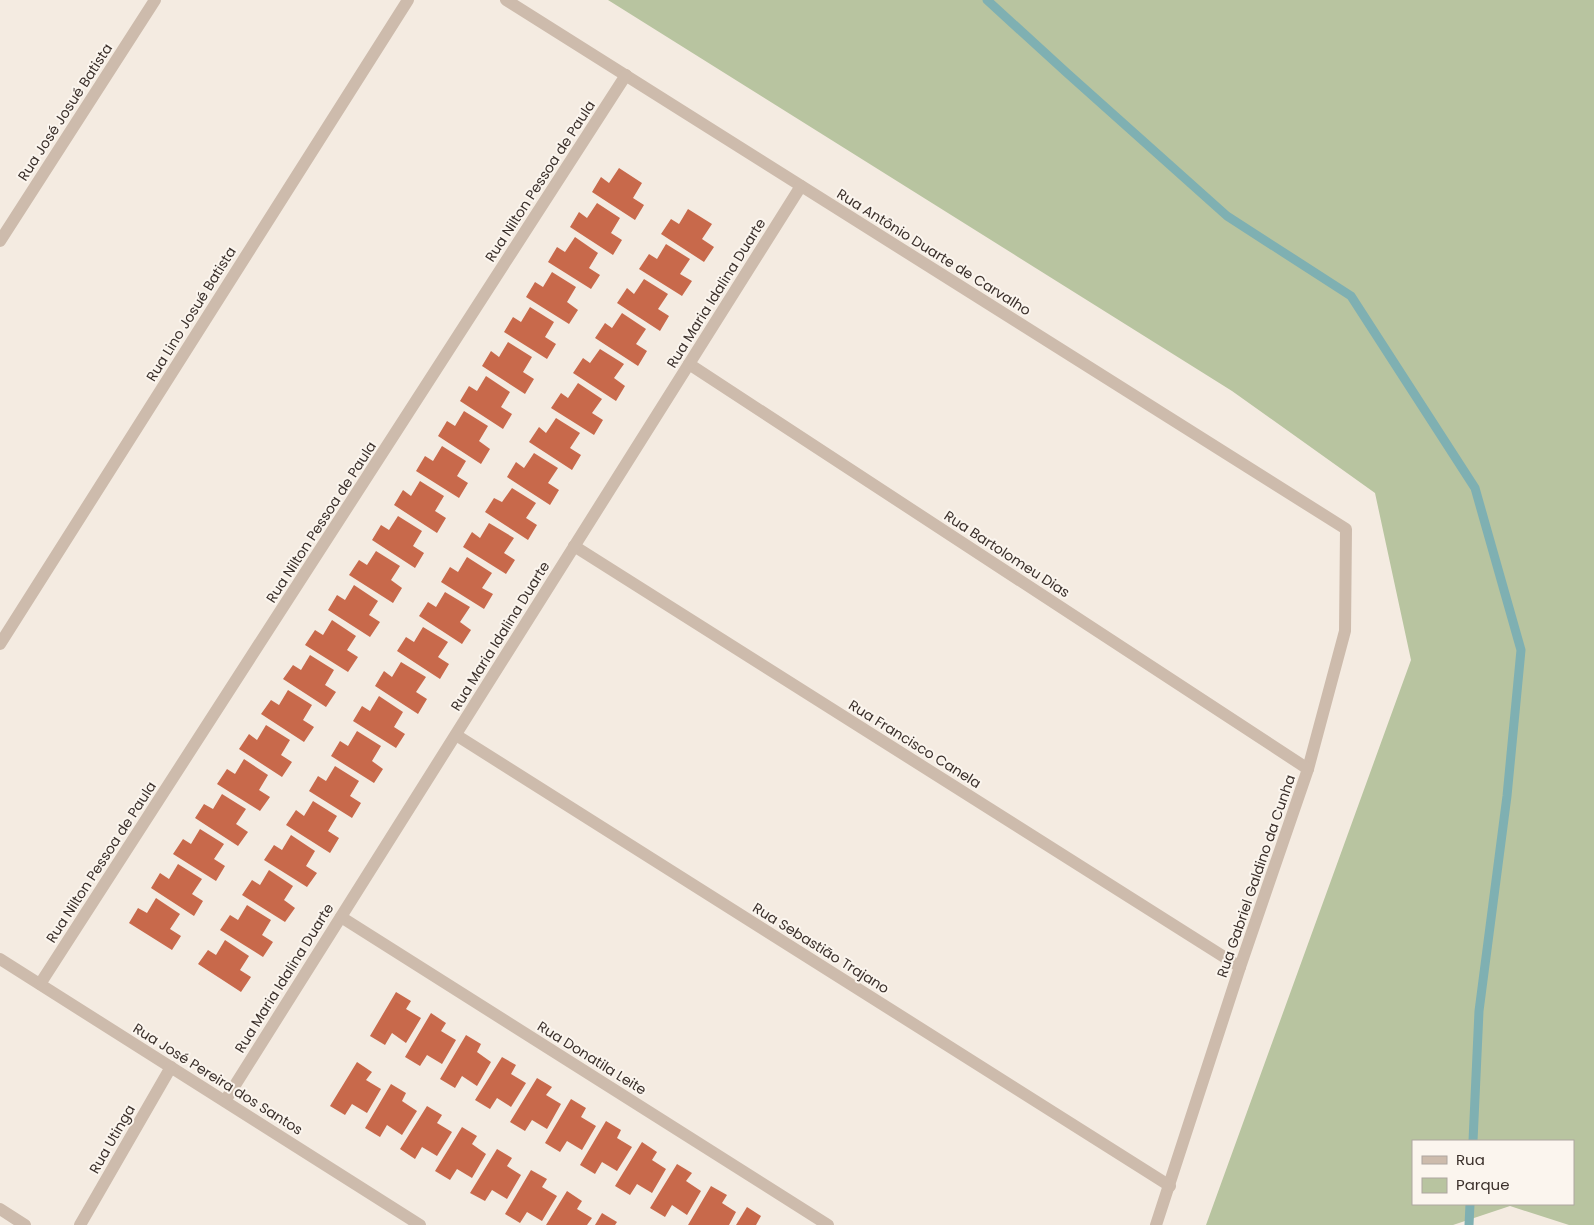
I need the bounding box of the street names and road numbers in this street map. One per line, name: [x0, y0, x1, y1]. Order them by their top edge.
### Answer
street label: Rua José Josué Batista: [13, 39, 117, 185]
street label: Rua Nilton Pessoa de Paula: [480, 96, 600, 266]
street label: Rua Antônio Duarte de Carvalho: [833, 184, 1035, 320]
street label: Rua Maria Idalina Duarte: [662, 214, 770, 372]
street label: Rua Lino Josué Batista: [141, 243, 241, 385]
street label: Rua Nilton Pessoa de Paula: [261, 437, 381, 607]
street label: Rua Bartolomeu Dias: [940, 506, 1074, 602]
street label: Rua Maria Idalina Duarte: [446, 557, 554, 715]
street label: Rua Francisco Canela: [845, 695, 985, 793]
street label: Rua Gabriel Galdino da Cunha: [1212, 772, 1300, 980]
street label: Rua Nilton Pessoa de Paula: [41, 777, 161, 947]
street label: Rua Sebastião Trajano: [749, 898, 893, 998]
street label: Rua Maria Idalina Duarte: [230, 899, 338, 1057]
street label: Rua Donatila Leite: [534, 1016, 651, 1100]
street label: Rua José Pereira dos Santos: [129, 1018, 307, 1140]
street label: Rua Utinga: [84, 1101, 140, 1177]

